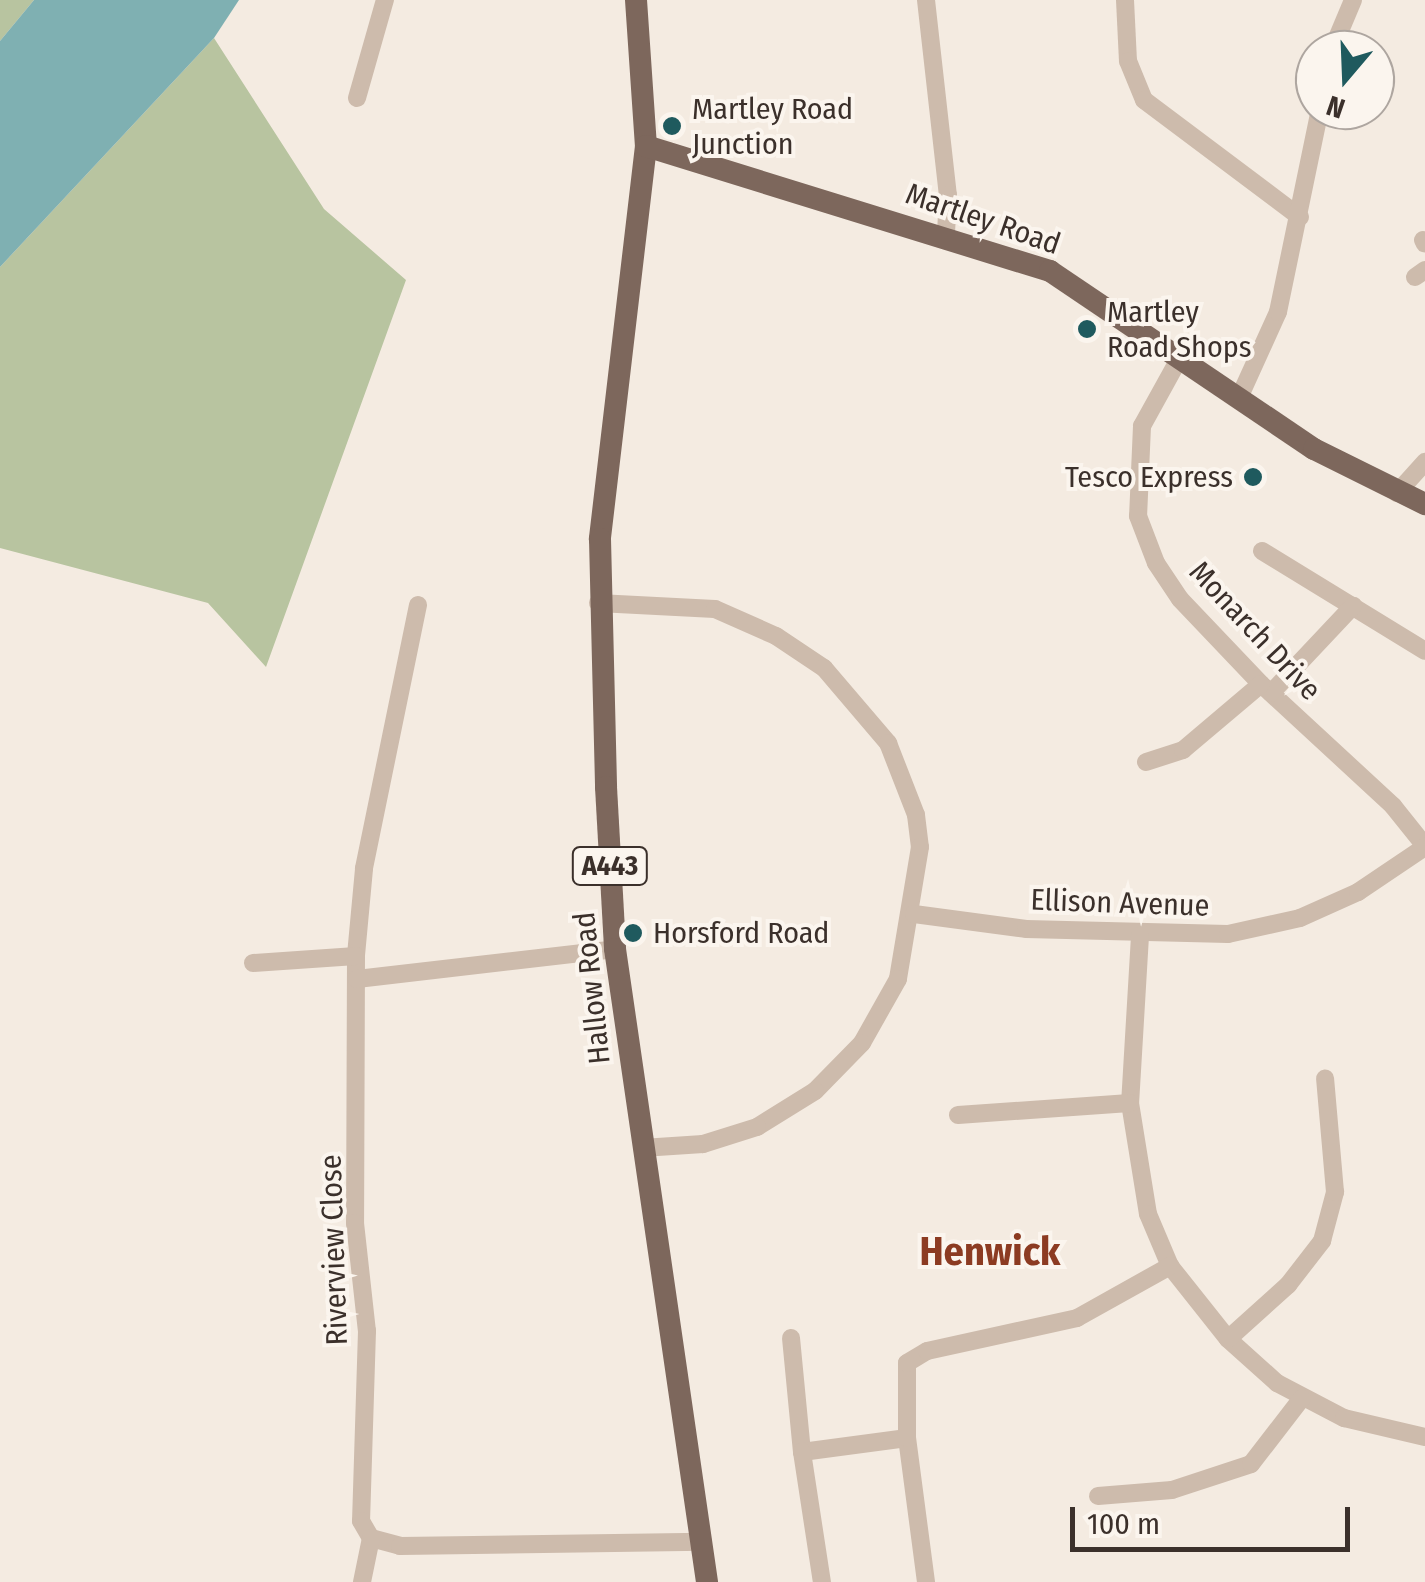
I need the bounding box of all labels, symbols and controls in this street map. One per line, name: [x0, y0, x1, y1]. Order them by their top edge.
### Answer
north arrow: [1295, 30, 1395, 130]
text: N: [1322, 89, 1349, 125]
place label: Martley Road Junction: [692, 91, 853, 162]
marker: Martley Road Junction: [661, 115, 683, 137]
street label: Martley Road: [901, 176, 1065, 262]
place label: Martley Road Shops: [1107, 294, 1251, 364]
marker: Martley Road Shops: [1076, 318, 1098, 340]
place label: Tesco Express: [1065, 459, 1233, 495]
marker: Tesco Express: [1242, 466, 1264, 488]
street label: Monarch Drive: [1182, 554, 1328, 708]
road number: A443: [570, 843, 650, 889]
street label: Ellison Avenue: [1030, 882, 1210, 924]
street label: Hallow Road: [566, 910, 618, 1066]
place label: Horsford Road: [653, 915, 829, 951]
marker: Horsford Road: [622, 922, 644, 944]
street label: Riverview Close: [313, 1154, 355, 1346]
district label: Henwick: [920, 1228, 1060, 1276]
scale bar: [1075, 1487, 1355, 1549]
text: 100 m: [1087, 1506, 1160, 1542]

